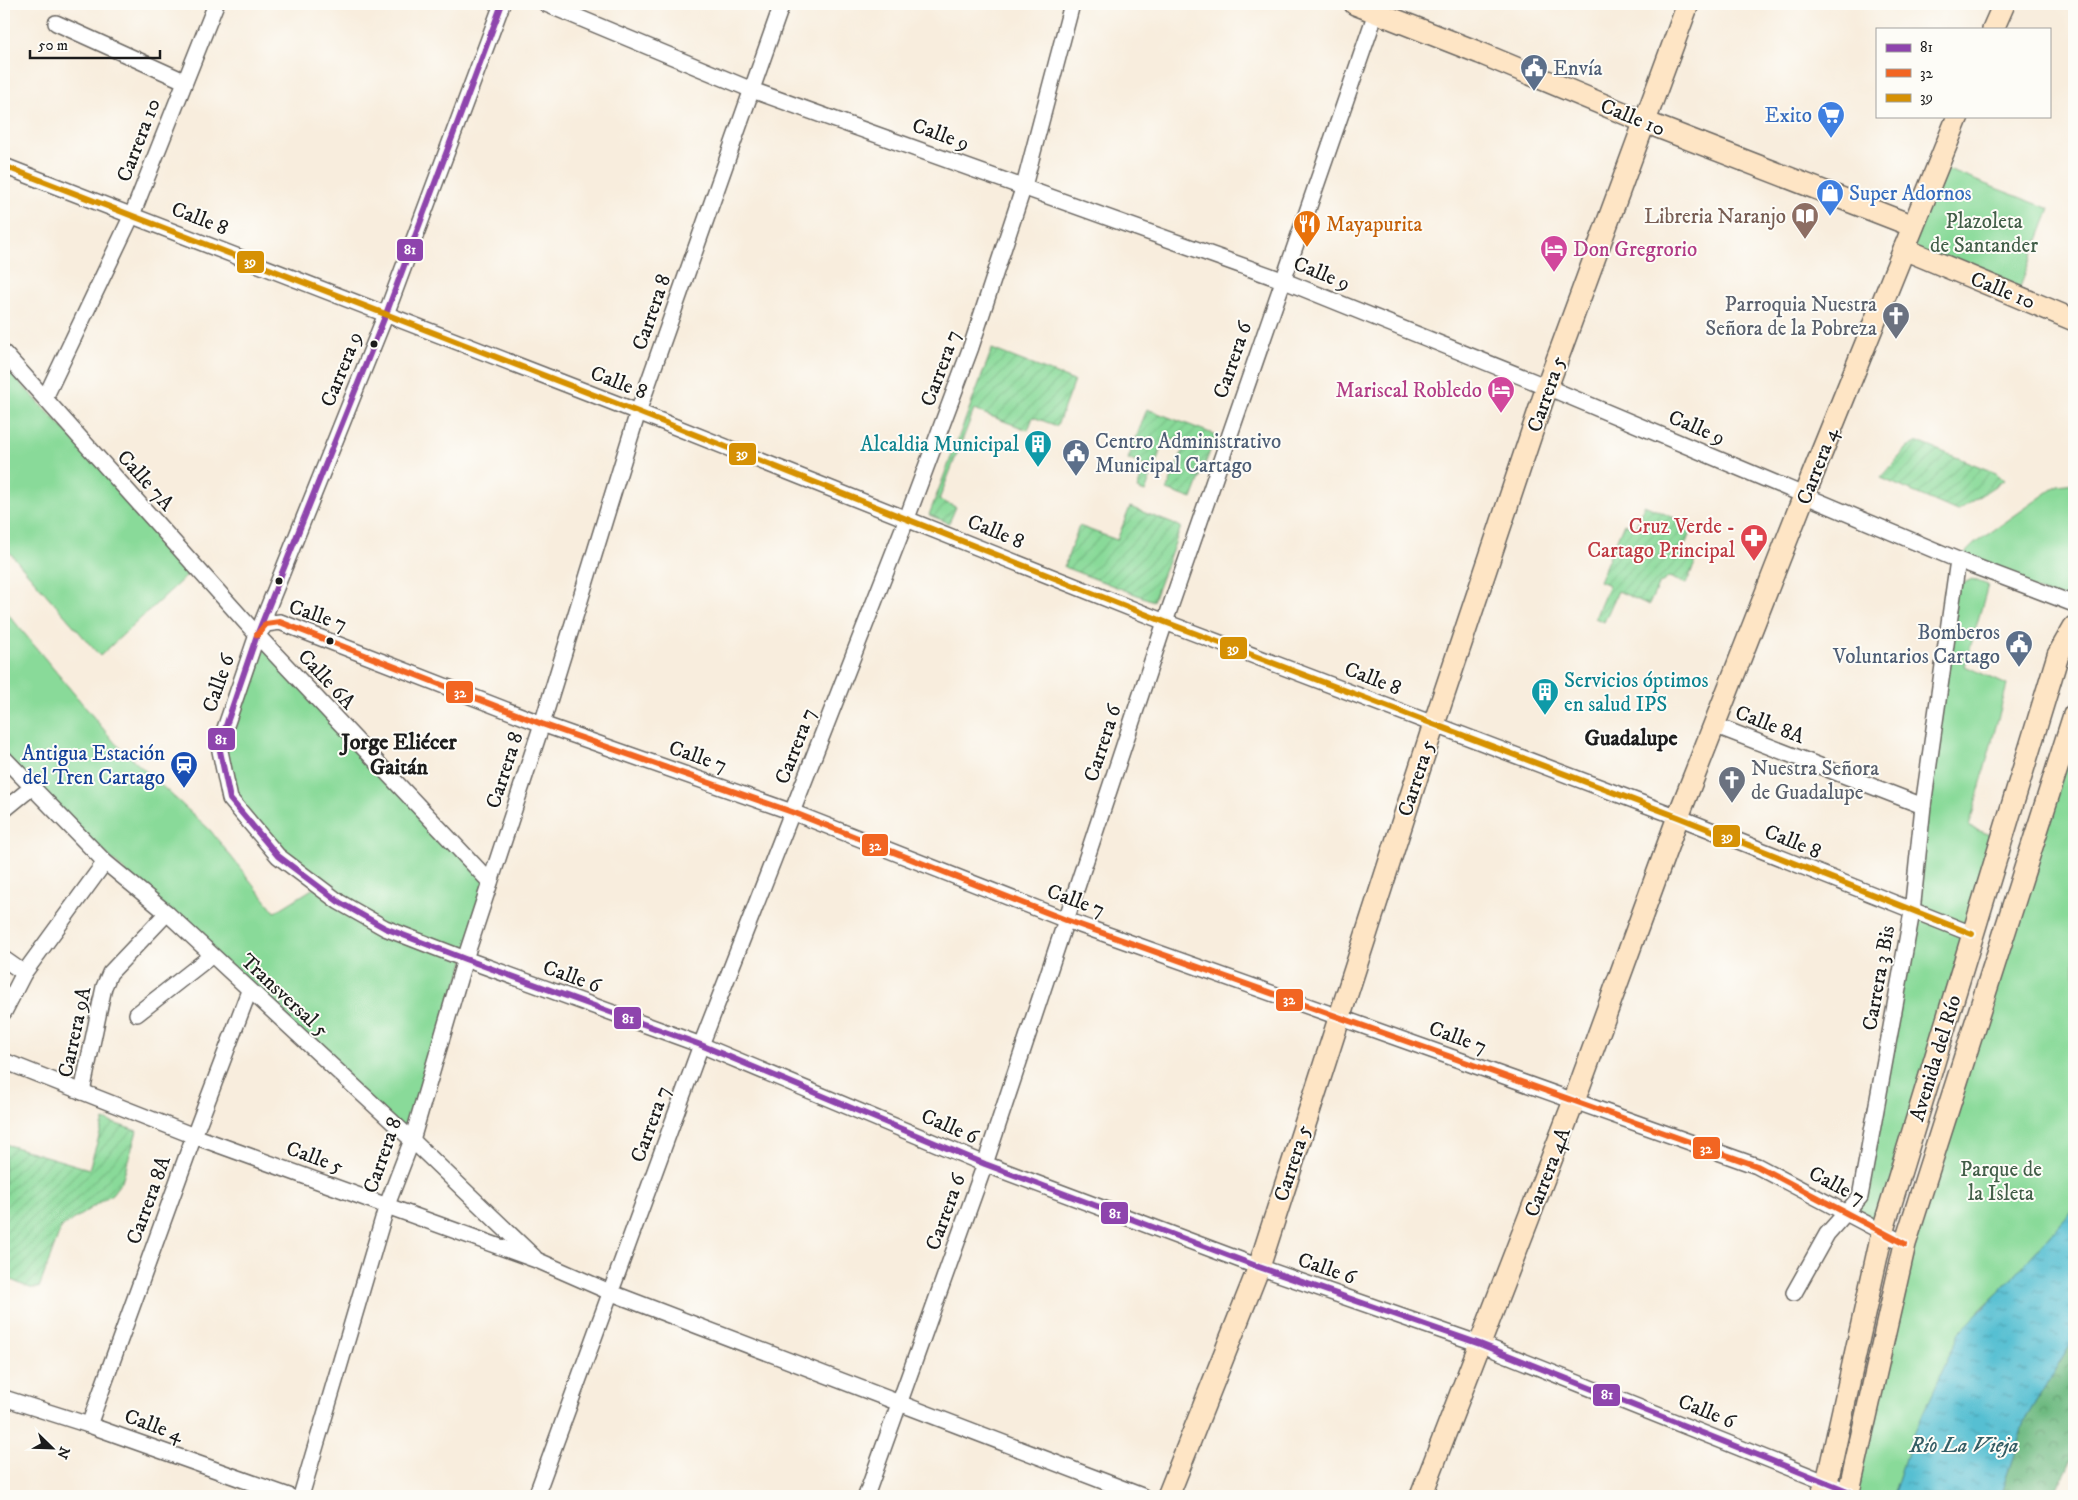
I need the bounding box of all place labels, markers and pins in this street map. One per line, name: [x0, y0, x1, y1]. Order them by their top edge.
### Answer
public building icon: Envía: [1519, 53, 1549, 92]
place label: Envía: [1553, 56, 1602, 82]
supermarket icon: Exito: [1816, 100, 1846, 139]
place label: Exito: [1765, 103, 1812, 129]
shop icon: Super Adornos: [1815, 178, 1845, 217]
place label: Super Adornos: [1849, 181, 1972, 207]
library icon: Libreria Naranjo: [1790, 201, 1820, 240]
place label: Libreria Naranjo: [1644, 204, 1786, 230]
restaurant icon: Mayapurita: [1292, 209, 1322, 248]
place label: Mayapurita: [1326, 212, 1422, 238]
hotel icon: Don Gregrorio: [1539, 234, 1569, 273]
place label: Don Gregrorio: [1573, 237, 1697, 263]
place label: Parroquia Nuestra Señora de la Pobreza: [1705, 292, 1877, 342]
church icon: Parroquia Nuestra Señora de la Pobreza: [1881, 301, 1911, 340]
unlabelled marker: [369, 339, 379, 349]
hotel icon: Mariscal Robledo: [1486, 375, 1516, 414]
place label: Mariscal Robledo: [1335, 378, 1482, 404]
building icon: Alcaldia Municipal: [1023, 429, 1053, 468]
place label: Centro Administrativo Municipal Cartago: [1095, 429, 1281, 479]
place label: Alcaldia Municipal: [860, 432, 1020, 458]
public building icon: Centro Administrativo Municipal Cartago: [1061, 438, 1091, 477]
place label: Cruz Verde - Cartago Principal: [1587, 514, 1736, 564]
pharmacy icon: Cruz Verde - Cartago Principal: [1739, 523, 1769, 562]
unlabelled marker: [274, 576, 284, 586]
place label: Bomberos Voluntarios Cartago: [1832, 620, 2000, 670]
public building icon: Bomberos Voluntarios Cartago: [2004, 629, 2034, 668]
unlabelled marker: [325, 636, 335, 646]
place label: Servicios óptimos en salud IPS: [1564, 668, 1709, 718]
building icon: Servicios óptimos en salud IPS: [1530, 677, 1560, 716]
place label: Antigua Estación del Tren Cartago: [22, 741, 165, 791]
station icon: Antigua Estación del Tren Cartago: [169, 750, 199, 789]
place label: Nuestra Señora de Guadalupe: [1751, 756, 1879, 806]
church icon: Nuestra Señora de Guadalupe: [1717, 765, 1747, 804]

